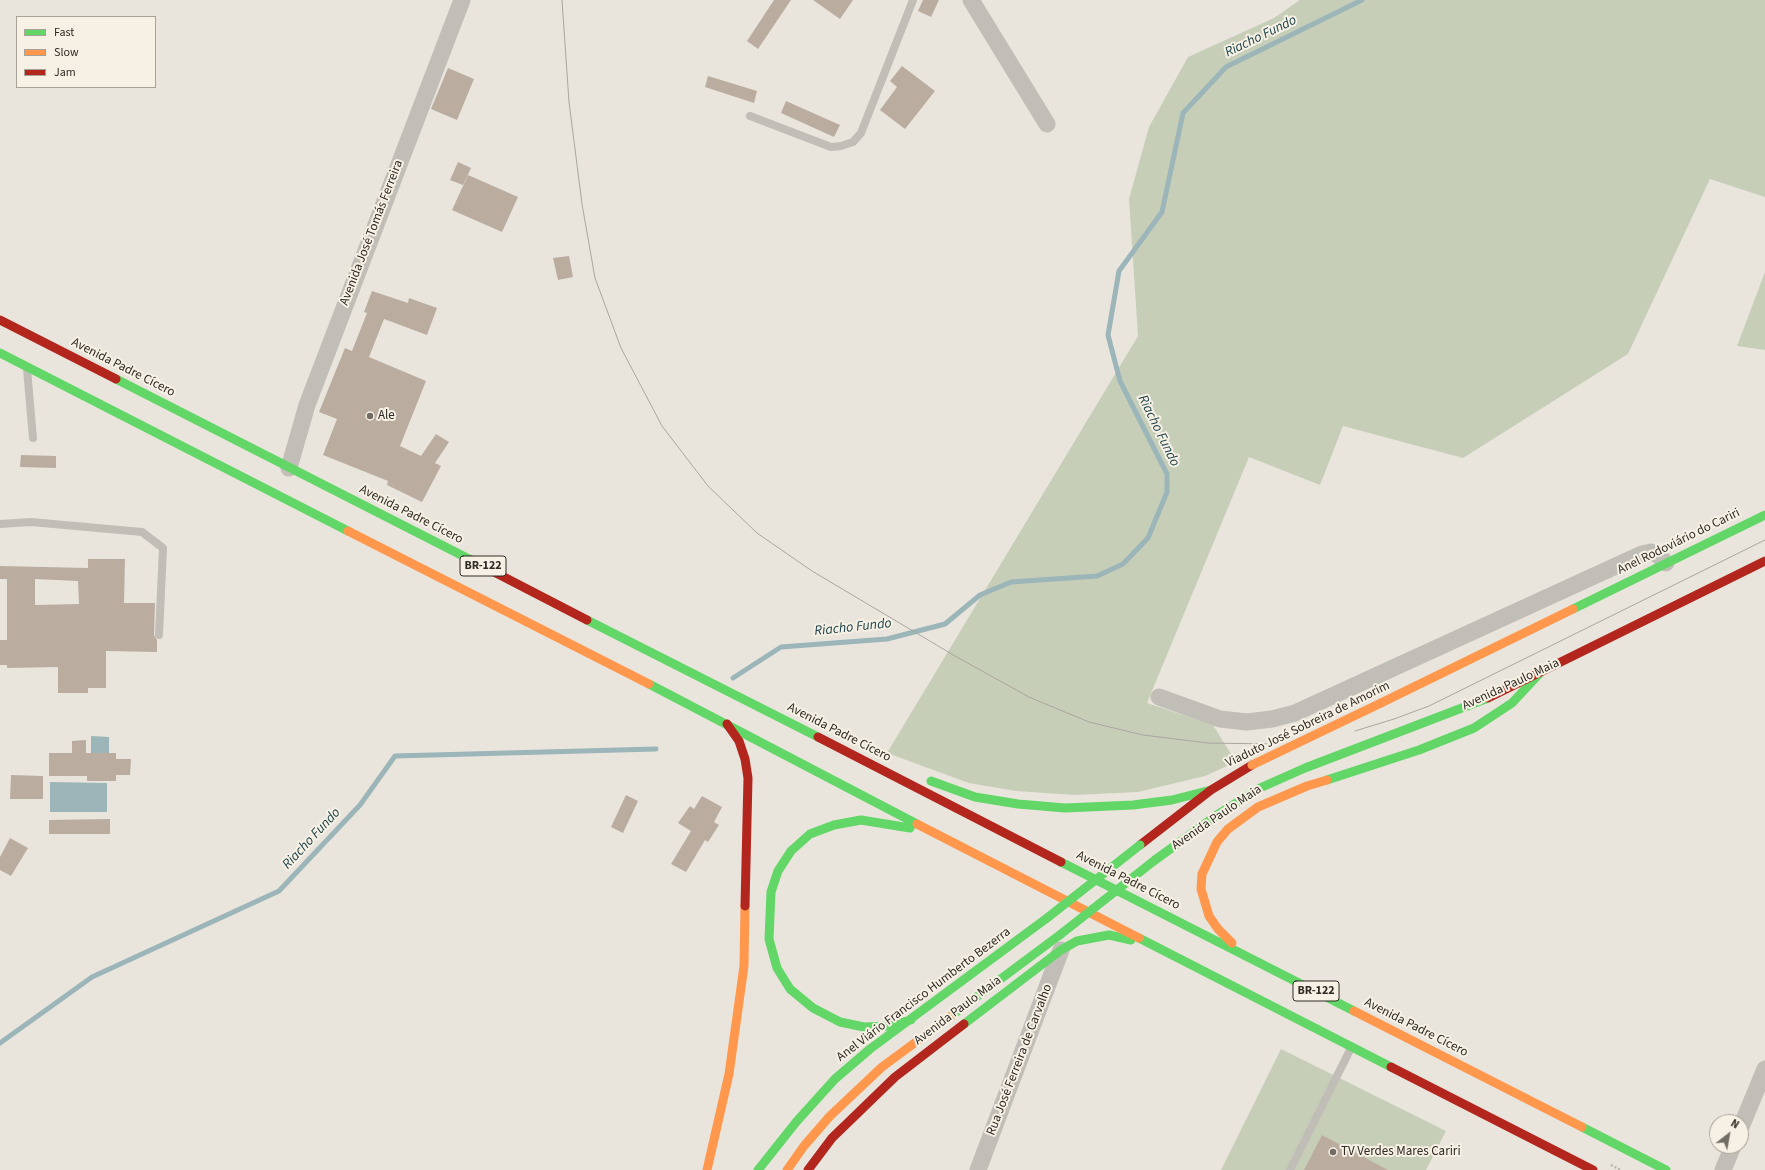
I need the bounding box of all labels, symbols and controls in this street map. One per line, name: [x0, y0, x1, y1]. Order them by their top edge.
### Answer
water label: Riacho Fundo: [1222, 12, 1300, 62]
legend: [16, 16, 156, 88]
text: Fast: [54, 24, 74, 41]
text: Slow: [54, 44, 79, 61]
text: Jam: [54, 64, 76, 81]
street label: Avenida José Tomás Ferreira: [337, 158, 407, 308]
street label: Avenida Padre Cícero: [69, 335, 177, 401]
water label: Riacho Fundo: [1133, 392, 1183, 470]
place label: Ale: [378, 408, 395, 424]
marker: Ale: [365, 411, 375, 421]
street label: Avenida Padre Cícero: [357, 482, 465, 548]
street label: Anel Rodoviário do Cariri: [1615, 506, 1743, 578]
road number: BR-122: [460, 556, 506, 576]
water label: Riacho Fundo: [813, 616, 893, 640]
street label: Avenida Paulo Maia: [1460, 656, 1562, 714]
street label: Viaduto José Sobreira de Amorim: [1223, 678, 1393, 772]
street label: Avenida Padre Cícero: [785, 700, 893, 766]
street label: Avenida Paulo Maia: [1169, 782, 1265, 854]
water label: Riacho Fundo: [279, 805, 345, 873]
street label: Avenida Padre Cícero: [1074, 848, 1182, 914]
street label: Anel Viário Francisco Humberto Bezerra: [834, 924, 1014, 1066]
street label: Avenida Paulo Maia: [911, 973, 1005, 1049]
road number: BR-122: [1293, 981, 1339, 1001]
street label: Rua José Ferreira de Carvalho: [984, 982, 1056, 1138]
street label: Avenida Padre Cícero: [1362, 995, 1470, 1061]
north arrow: [1709, 1114, 1749, 1154]
text: N: [1728, 1116, 1742, 1132]
place label: TV Verdes Mares Cariri: [1341, 1144, 1461, 1160]
marker: TV Verdes Mares Cariri: [1328, 1147, 1338, 1157]

